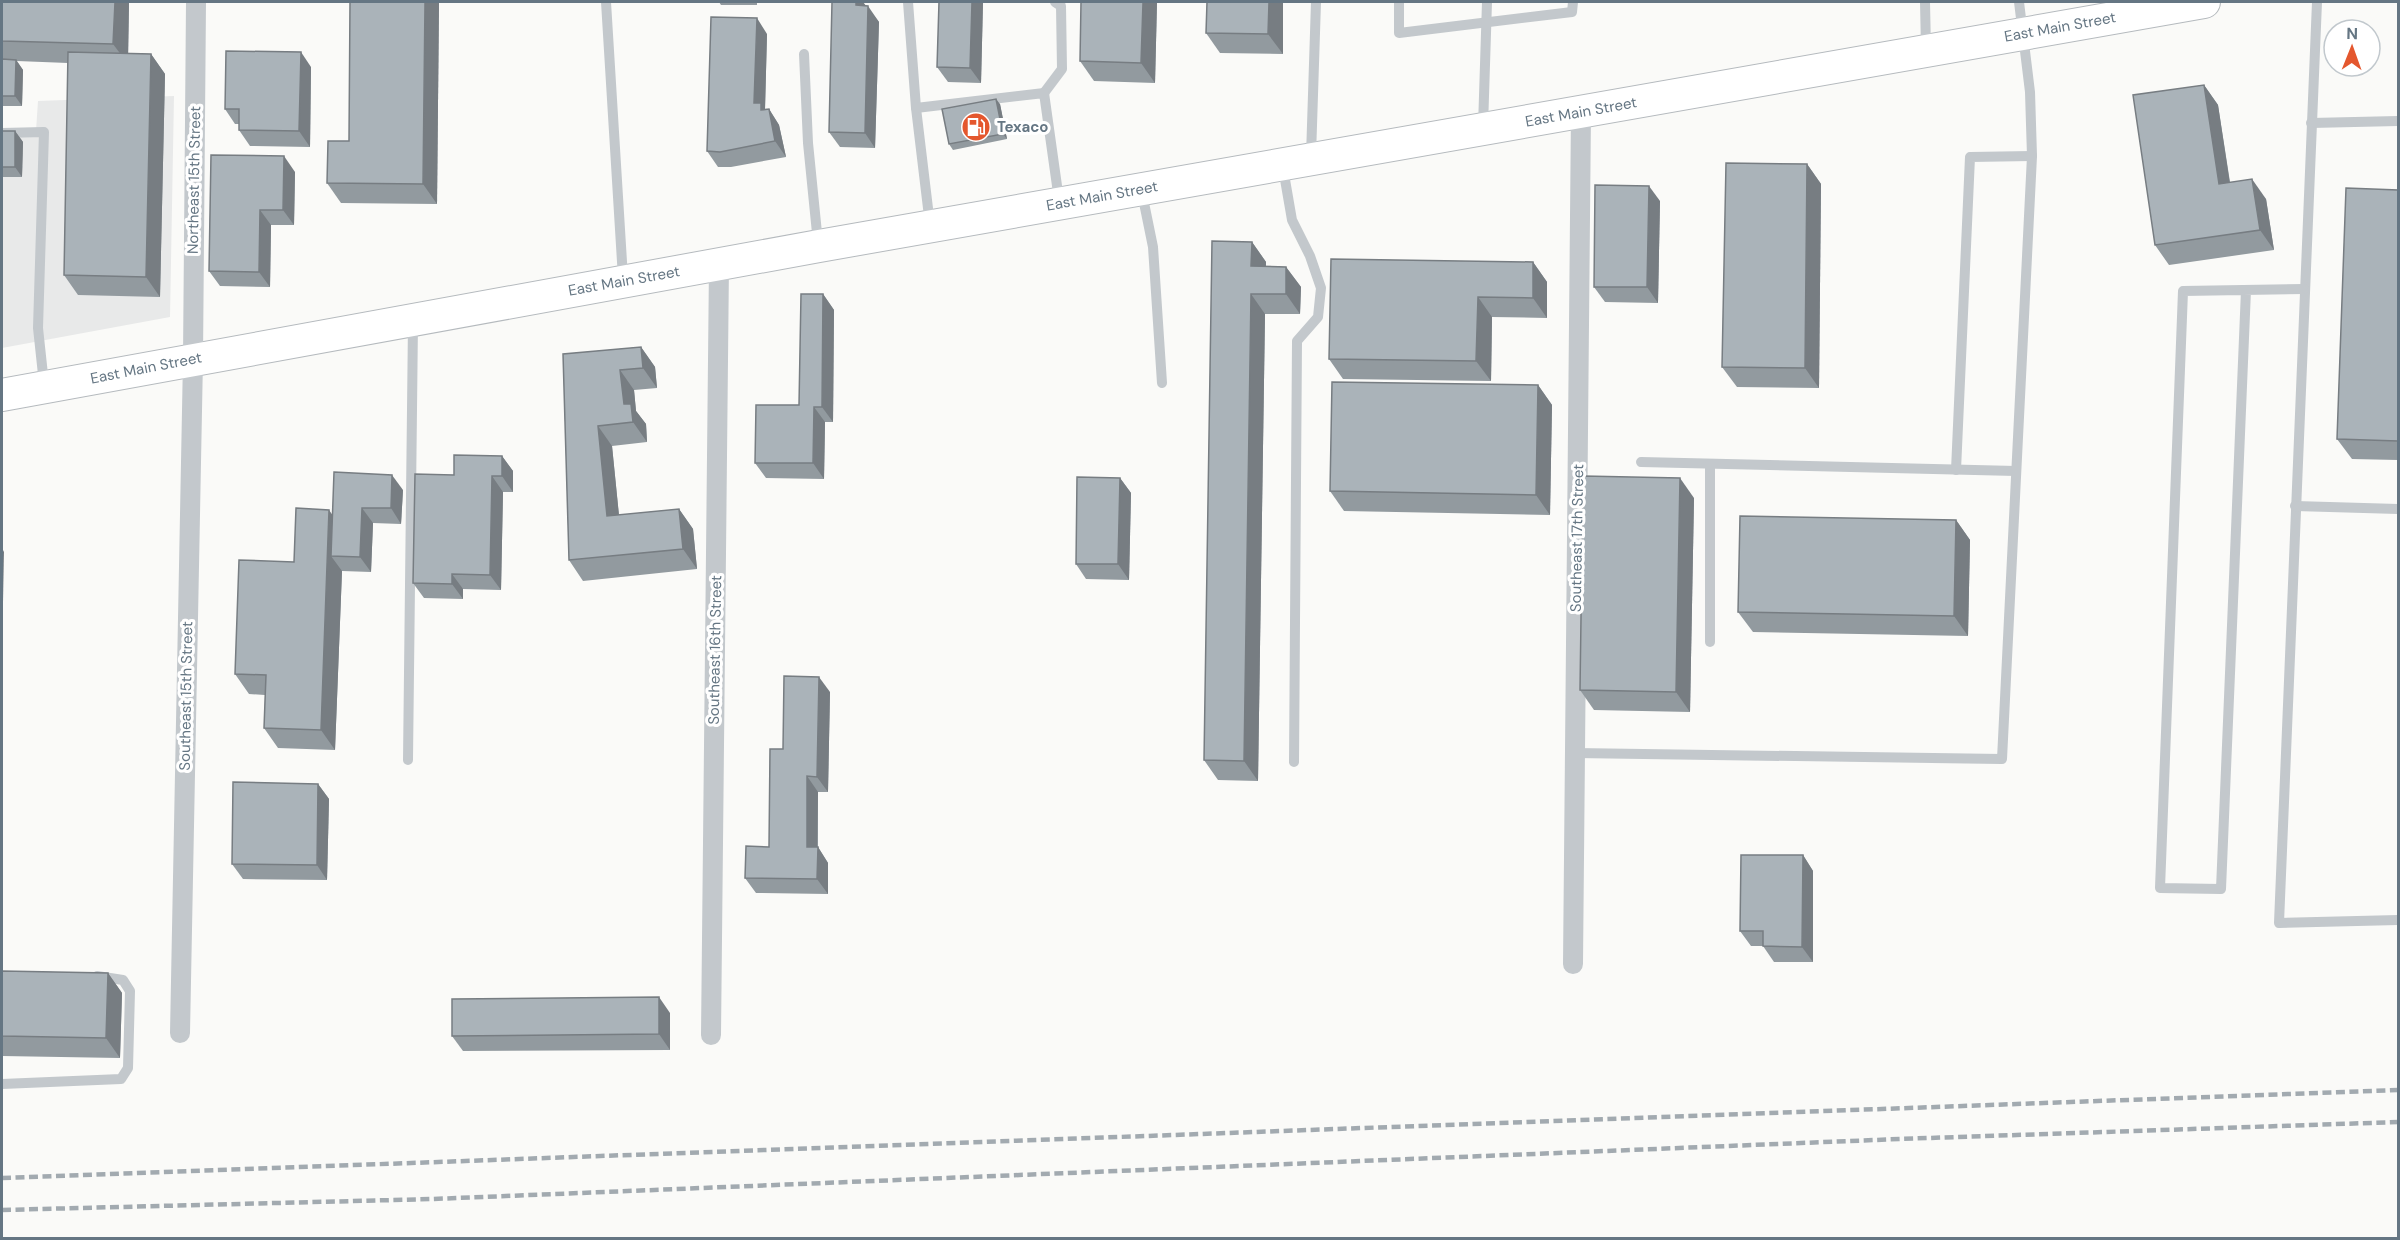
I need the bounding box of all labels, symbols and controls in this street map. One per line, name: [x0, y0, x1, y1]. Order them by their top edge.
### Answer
street label: East Main Street: [2003, 7, 2118, 47]
north arrow: [2322, 18, 2382, 78]
text: N: [2346, 23, 2358, 44]
street label: East Main Street: [1524, 92, 1639, 132]
street label: Northeast 15th Street: [183, 106, 205, 254]
fuel station icon: Texaco: [960, 111, 992, 143]
place label: Texaco: [997, 117, 1049, 137]
street label: East Main Street: [1045, 176, 1160, 216]
street label: East Main Street: [567, 261, 682, 301]
street label: East Main Street: [89, 347, 204, 389]
street label: Southeast 17th Street: [1566, 464, 1588, 612]
street label: Southeast 16th Street: [704, 575, 726, 725]
street label: Southeast 15th Street: [175, 621, 197, 771]

